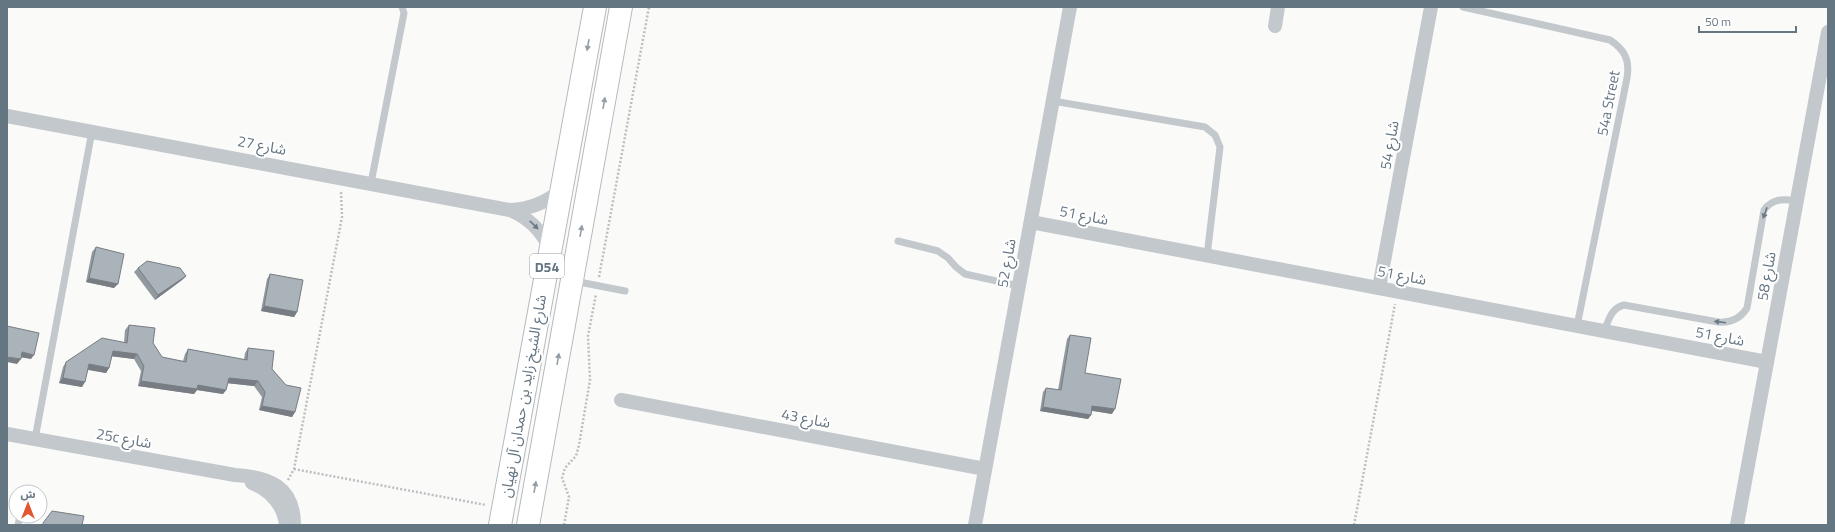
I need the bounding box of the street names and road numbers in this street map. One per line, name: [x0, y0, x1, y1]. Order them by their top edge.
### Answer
street label: 54a Street: [1590, 68, 1626, 138]
street label: شارع 54: [1373, 118, 1406, 171]
street label: شارع 27: [235, 129, 289, 162]
street label: شارع 51: [1057, 199, 1111, 232]
street label: شارع 52: [990, 236, 1023, 289]
street label: شارع 58: [1750, 249, 1783, 302]
road number: D54: [530, 254, 564, 278]
street label: شارع 51: [1375, 259, 1429, 292]
street label: شارع الشيخ زايد بن حمدان آل نهيان: [494, 292, 553, 500]
street label: شارع 51: [1693, 320, 1747, 353]
street label: شارع 43: [779, 402, 833, 435]
street label: 25c شارع: [94, 422, 154, 455]

